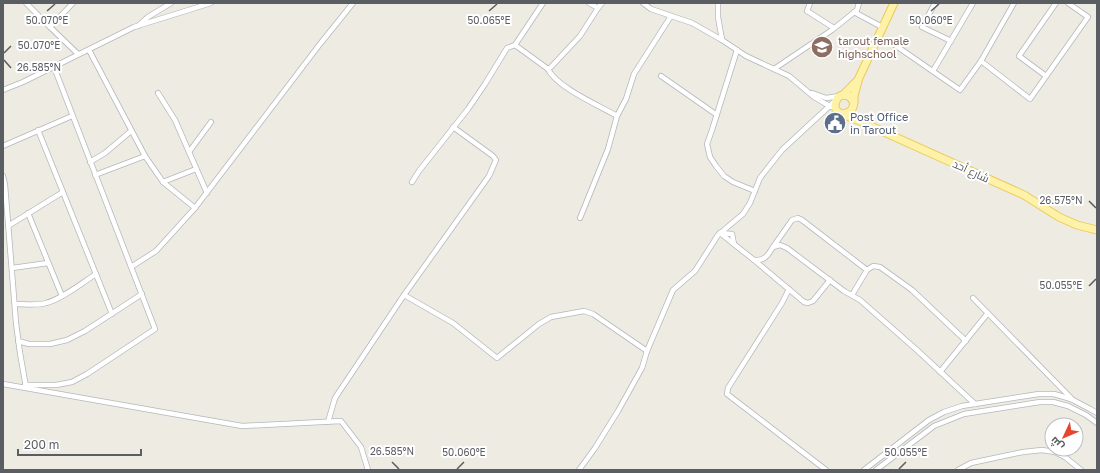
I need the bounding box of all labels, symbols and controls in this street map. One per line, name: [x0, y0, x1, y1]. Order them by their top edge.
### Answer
text: 50.070°E: [26, 14, 68, 26]
text: 50.065°E: [467, 14, 511, 26]
text: 50.060°E: [909, 14, 953, 26]
school or university icon: tarout female highschool: [809, 34, 835, 60]
place label: tarout female highschool: [838, 34, 909, 60]
text: 50.070°E: [18, 39, 60, 51]
text: 26.585°N: [17, 61, 61, 73]
public building icon: Post Office in Tarout: [822, 110, 848, 136]
place label: Post Office in Tarout: [850, 110, 908, 136]
street label: شارع أحد: [950, 156, 992, 186]
text: 26.575°N: [1039, 194, 1083, 206]
text: 50.055°E: [1040, 279, 1082, 291]
north arrow: [1044, 417, 1084, 457]
scale bar: [18, 431, 141, 457]
text: ش: [1047, 434, 1067, 454]
text: 200 m: [24, 437, 59, 452]
text: 26.585°N: [370, 445, 414, 457]
text: 50.060°E: [442, 446, 486, 458]
text: 50.055°E: [885, 446, 927, 458]

